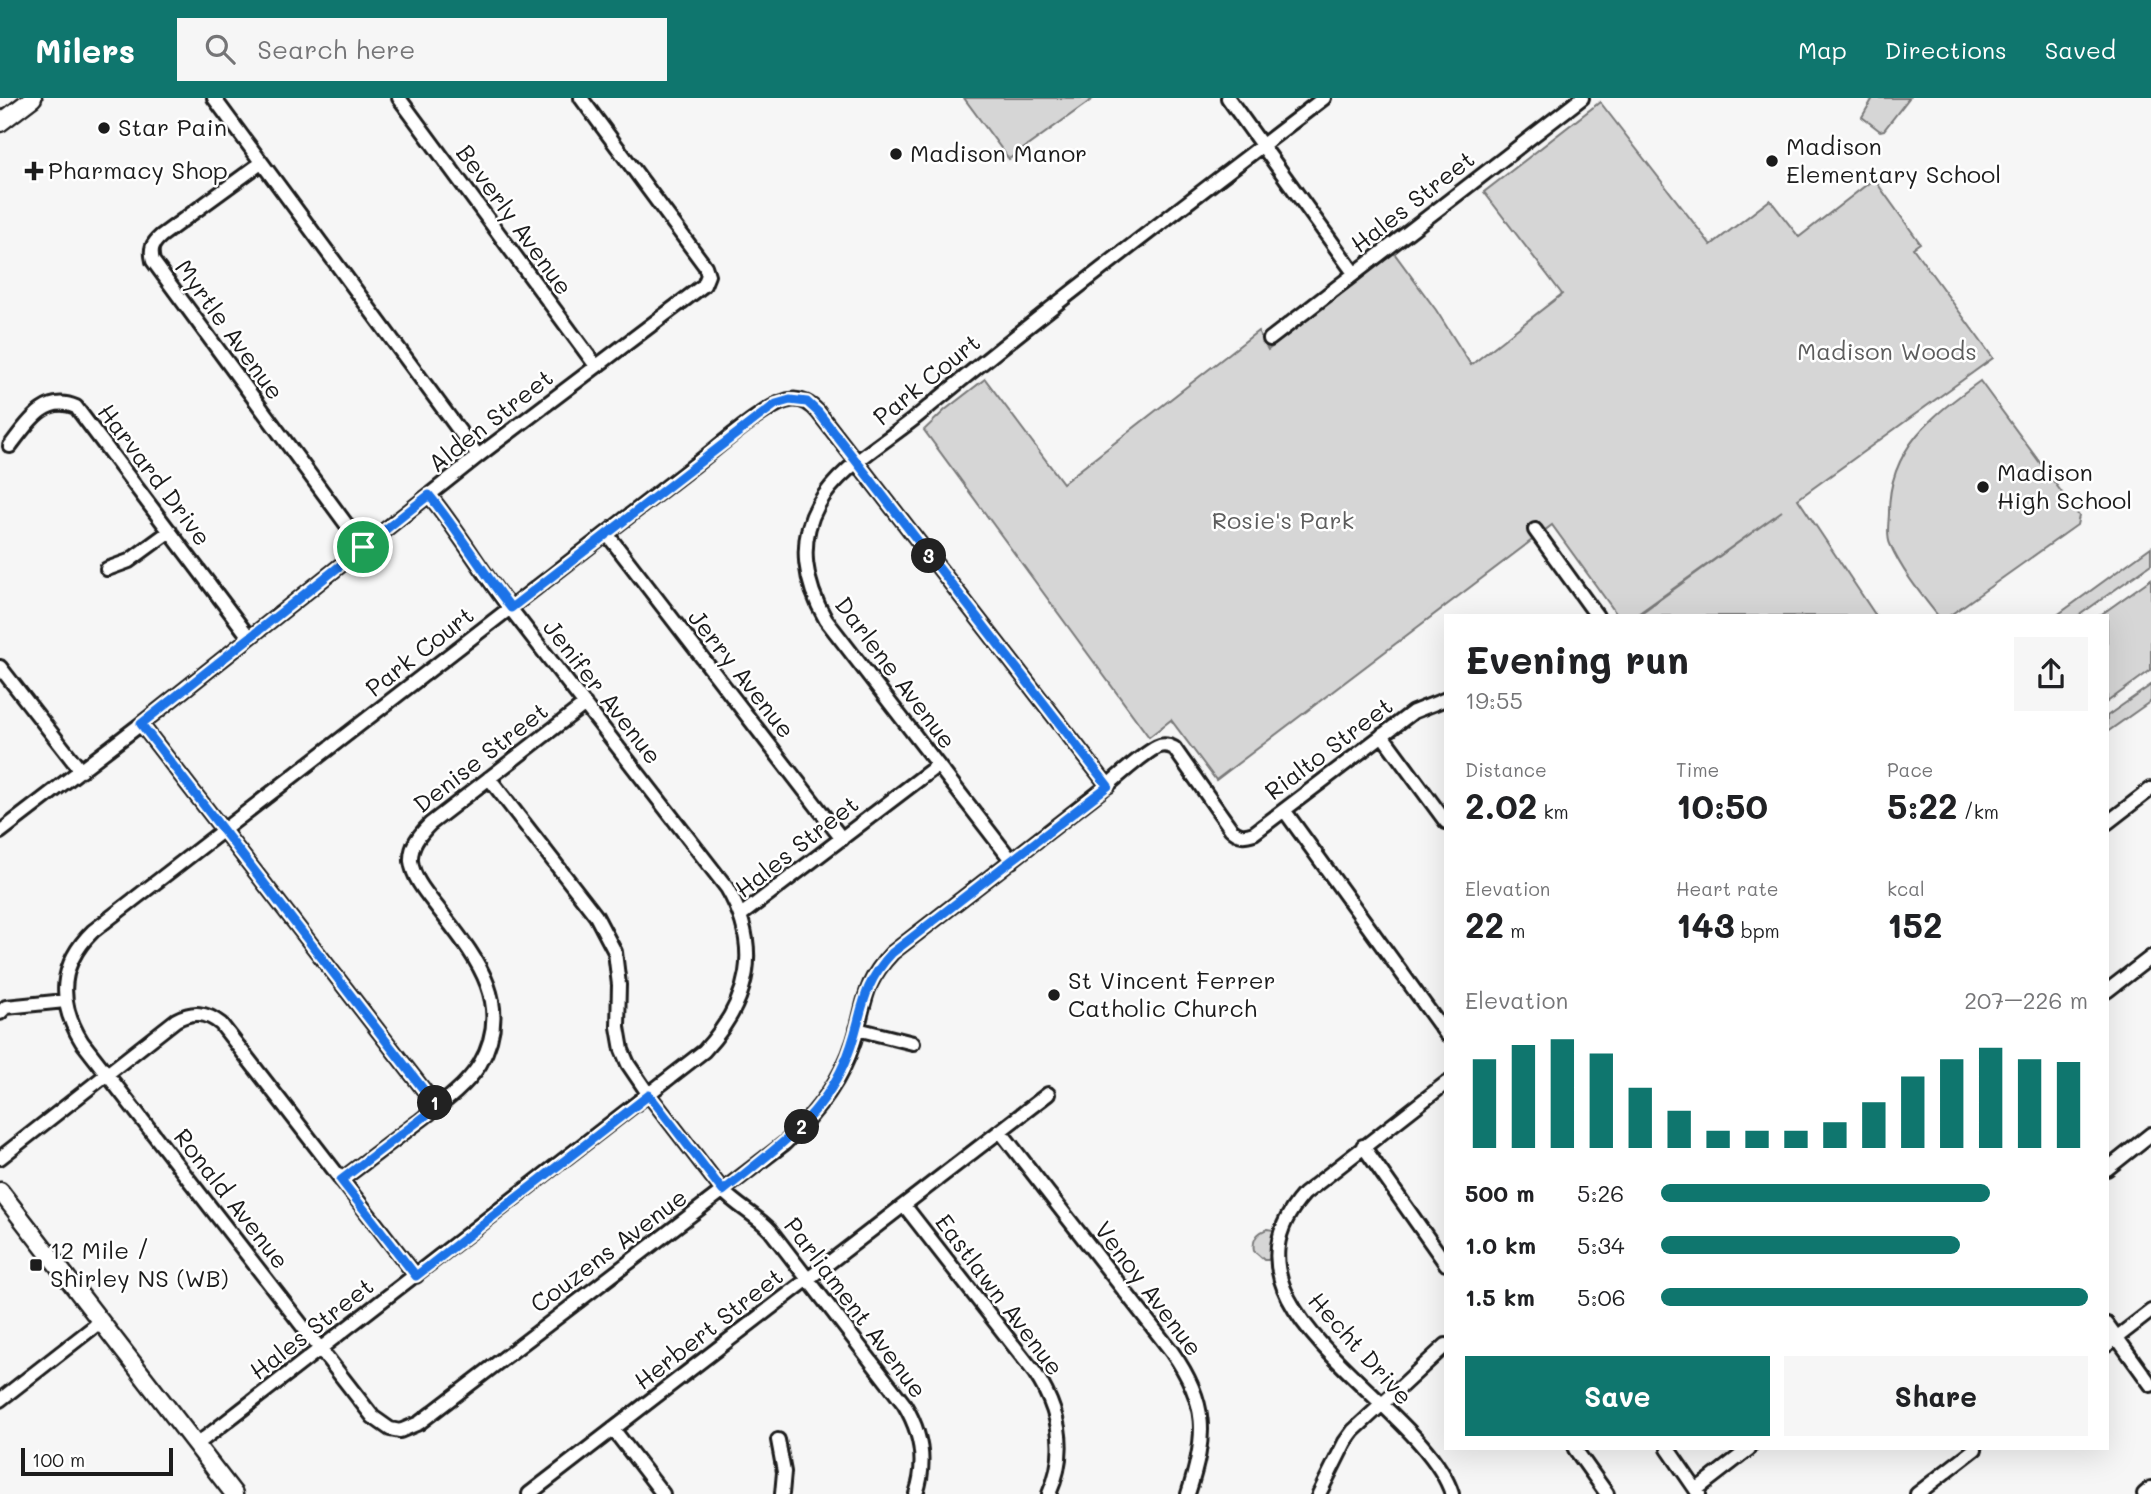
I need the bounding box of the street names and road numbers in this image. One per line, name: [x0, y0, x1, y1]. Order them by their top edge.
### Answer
street label: Beverly Avenue: [450, 138, 580, 300]
street label: Hales Street: [1344, 143, 1480, 259]
street label: Myrtle Avenue: [169, 253, 292, 405]
street label: Park Court: [866, 326, 986, 432]
street label: Alden Street: [421, 361, 559, 478]
street label: Harvard Drive: [92, 397, 219, 551]
street label: Darlene Avenue: [829, 590, 964, 755]
street label: Park Court: [359, 599, 480, 703]
street label: Jerry Avenue: [682, 602, 802, 744]
street label: Jenifer Avenue: [537, 612, 669, 770]
street label: Rialto Street: [1258, 690, 1398, 806]
street label: Denise Street: [406, 695, 554, 819]
street label: Hales Street: [728, 788, 864, 904]
street label: Ronald Avenue: [168, 1122, 297, 1275]
street label: Couzens Avenue: [524, 1181, 693, 1319]
street label: Eastlawn Avenue: [929, 1207, 1071, 1381]
street label: Parliament Avenue: [778, 1210, 934, 1404]
street label: Venoy Avenue: [1088, 1214, 1210, 1362]
street label: Herbert Street: [627, 1260, 789, 1396]
street label: Hales Street: [243, 1270, 379, 1386]
street label: Hecht Drive: [1302, 1285, 1420, 1411]

